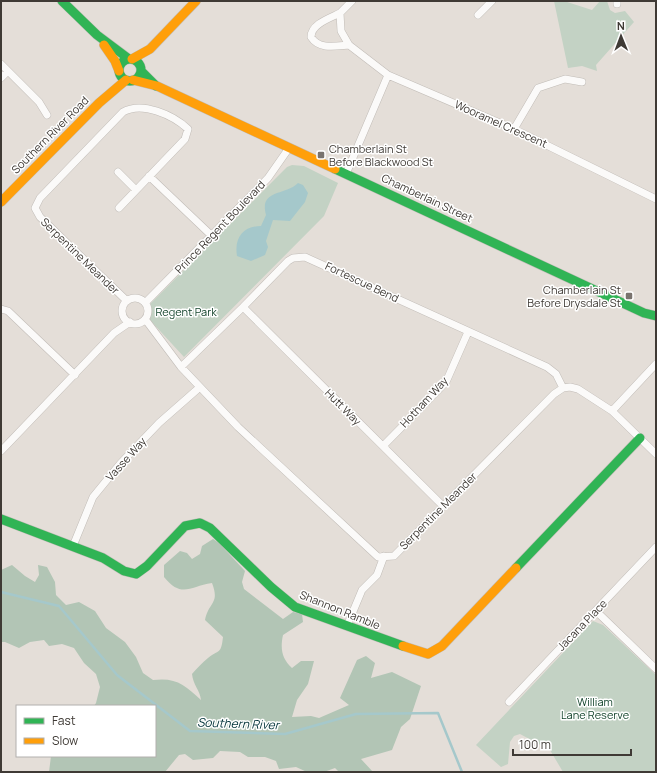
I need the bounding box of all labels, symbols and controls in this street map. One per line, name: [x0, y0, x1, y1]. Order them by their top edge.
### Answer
north arrow: [601, 16, 641, 56]
text: N: [617, 18, 625, 33]
street label: Southern River Road: [8, 93, 92, 177]
street label: Wooramel Crescent: [452, 96, 550, 151]
place label: Chamberlain St Before Blackwood St: [329, 141, 433, 169]
marker: Chamberlain St Before Blackwood St: [316, 150, 326, 160]
street label: Chamberlain Street: [379, 170, 475, 225]
street label: Prince Regent Boulevard: [171, 177, 268, 276]
street label: Serpentine Meander: [38, 214, 123, 297]
street label: Fortescue Bend: [323, 258, 401, 305]
place label: Chamberlain St Before Drysdale St: [527, 282, 621, 310]
marker: Chamberlain St Before Drysdale St: [624, 291, 634, 301]
park label: Regent Park: [155, 304, 217, 319]
street label: Hotham Way: [396, 373, 451, 430]
street label: Hutt Way: [322, 385, 365, 428]
street label: Vasse Way: [102, 434, 149, 484]
street label: Serpentine Meander: [396, 469, 480, 553]
street label: Shannon Ramble: [298, 587, 383, 633]
street label: Jacana Place: [553, 595, 610, 654]
park label: William Lane Reserve: [561, 694, 630, 722]
legend: [16, 705, 156, 757]
text: Fast: [52, 712, 76, 729]
water label: Southern River: [197, 714, 281, 733]
scale bar: [513, 731, 631, 757]
text: Slow: [52, 732, 78, 749]
text: 100 m: [519, 736, 551, 753]

